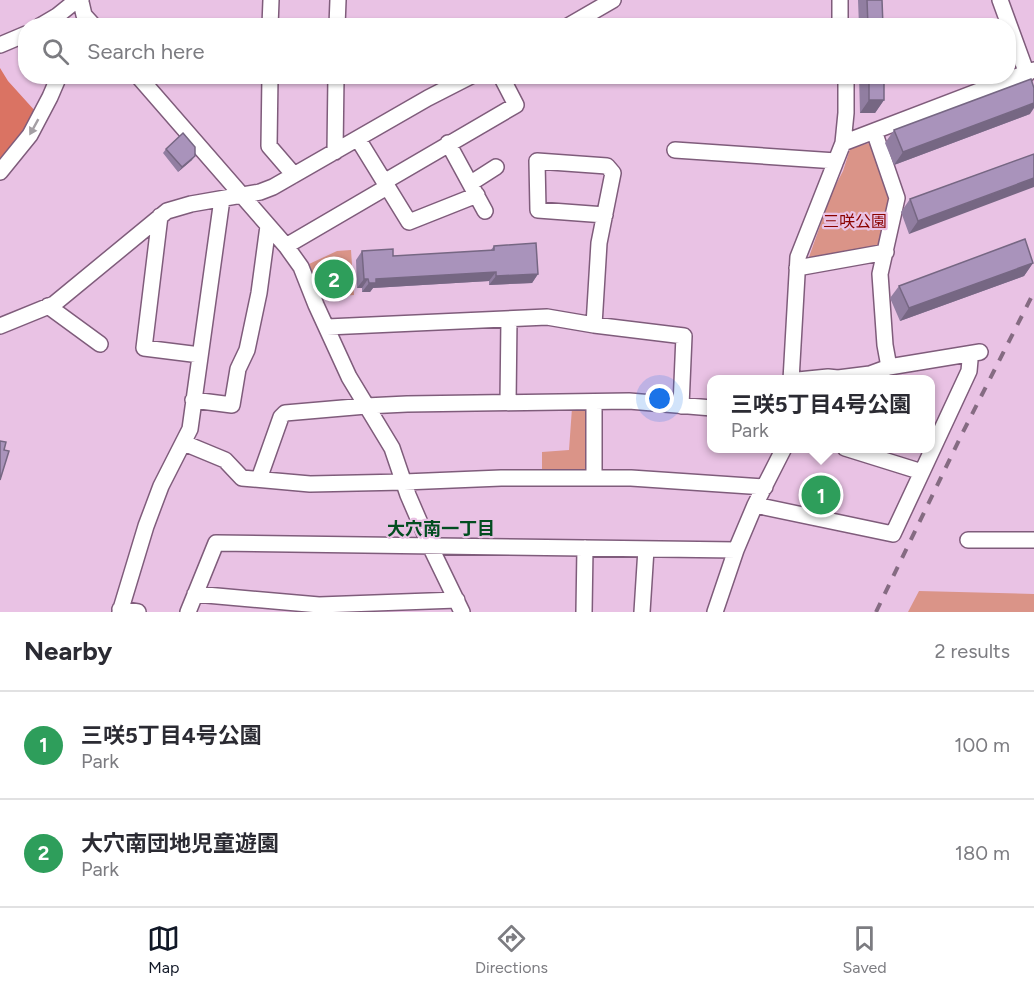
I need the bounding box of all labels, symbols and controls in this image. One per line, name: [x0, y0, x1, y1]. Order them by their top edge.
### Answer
search box: [18, 18, 1016, 84]
icon: search: [39, 35, 72, 68]
text: Search here: [87, 38, 205, 65]
one-way arrow: [29, 119, 39, 136]
park label: 三咲公園: [823, 212, 887, 231]
pin: 2: [314, 256, 354, 302]
popup: [707, 375, 935, 453]
your location: [645, 384, 674, 413]
text: 三咲5丁目4号公園: [731, 391, 911, 418]
text: Park: [731, 418, 769, 442]
pin: 1: [802, 472, 840, 518]
district label: 大穴南一丁目: [387, 518, 495, 540]
text: Nearby: [24, 635, 112, 667]
text: 2 results: [934, 639, 1010, 663]
text: 三咲5丁目4号公園: [81, 722, 262, 749]
text: 1: [39, 733, 48, 757]
text: 100 m: [954, 733, 1010, 757]
text: Park: [81, 749, 119, 773]
text: 大穴南団地児童遊園: [81, 830, 279, 857]
text: 2: [38, 841, 49, 865]
text: 180 m: [955, 841, 1010, 865]
text: Park: [81, 857, 119, 881]
tab: Map: [147, 922, 180, 977]
tab: Directions: [475, 922, 548, 977]
tab: Saved: [843, 922, 887, 977]

